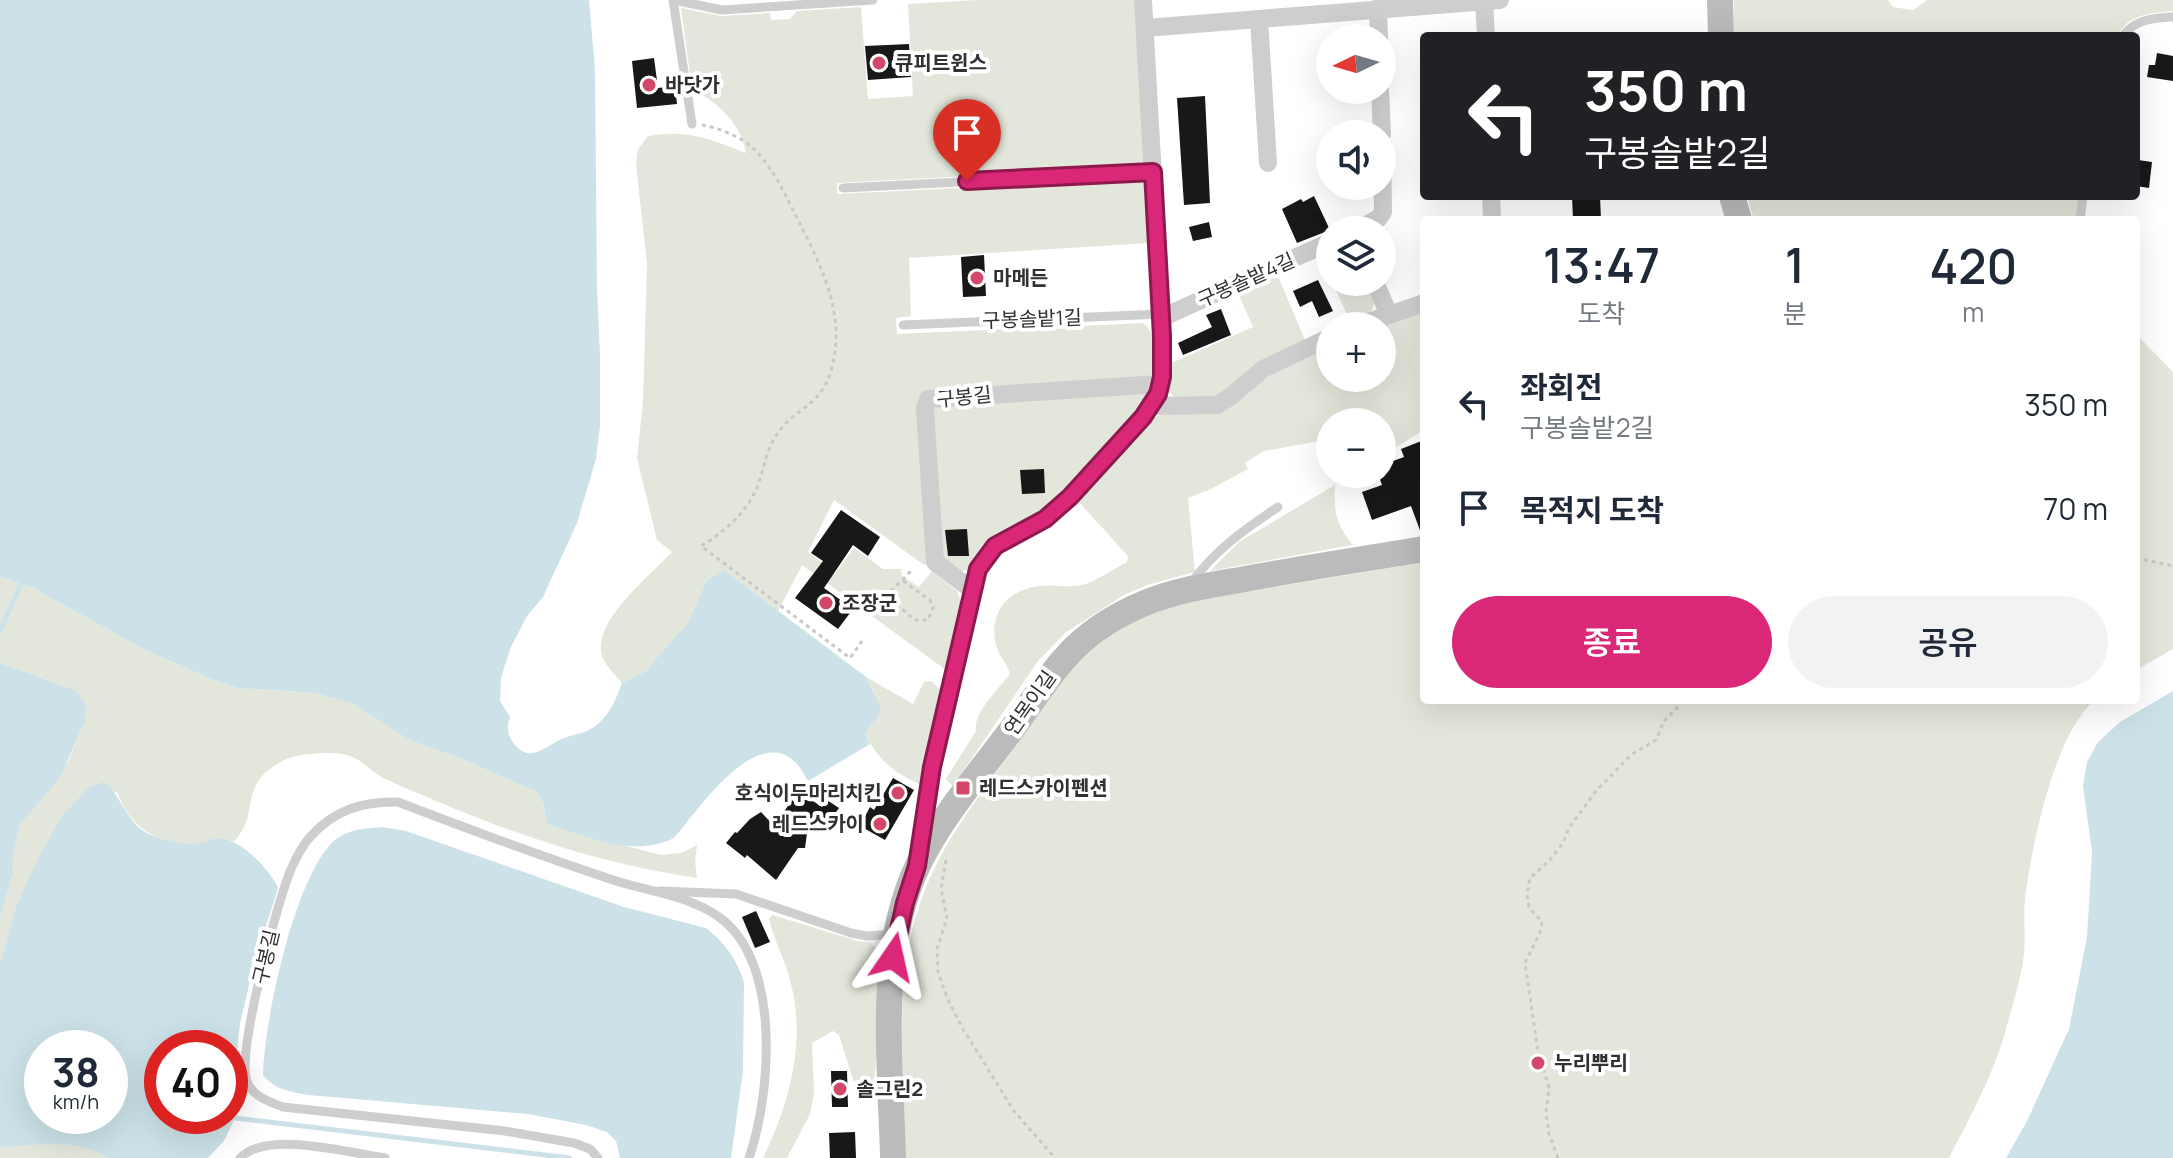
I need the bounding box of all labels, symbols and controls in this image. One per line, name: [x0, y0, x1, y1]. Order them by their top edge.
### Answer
north arrow: [1316, 24, 1396, 104]
map controls: [1316, 24, 1396, 488]
place label: 큐피트윈스: [895, 49, 987, 76]
text: 350 m: [1584, 51, 1748, 128]
marker: 큐피트윈스: [870, 54, 888, 72]
icon: left: [1452, 64, 1556, 168]
place label: 바닷가: [665, 71, 720, 98]
marker: 바닷가: [640, 76, 658, 94]
pin: [933, 99, 1001, 181]
icon: arrive: [945, 111, 989, 155]
button: sound: [1316, 120, 1396, 200]
text: 구봉솔밭2길: [1584, 128, 1770, 177]
button: layers: [1316, 216, 1396, 296]
text: 13:47: [1543, 232, 1660, 297]
text: 1: [1785, 232, 1805, 297]
text: 420: [1929, 233, 2017, 298]
street label: 구봉솔밭4길: [1193, 246, 1299, 313]
place label: 마메든: [993, 264, 1048, 291]
marker: 마메든: [968, 269, 986, 287]
text: m: [1962, 294, 1984, 330]
text: 도착: [1577, 295, 1625, 331]
text: 분: [1783, 295, 1807, 331]
street label: 구봉솔밭1길: [982, 303, 1082, 334]
button: +: [1316, 312, 1396, 392]
text: 좌회전: [1520, 366, 1603, 407]
street label: 구봉길: [935, 380, 993, 413]
icon: left: [1452, 382, 1496, 426]
text: 350 m: [2024, 384, 2108, 425]
button: −: [1316, 408, 1396, 488]
text: 구봉솔밭2길: [1520, 409, 1654, 445]
icon: arrive: [1452, 486, 1496, 530]
text: 70 m: [2043, 488, 2108, 529]
text: 목적지 도착: [1520, 489, 1664, 530]
place label: 조장군: [842, 589, 897, 616]
marker: 조장군: [817, 594, 835, 612]
button: 종료: [1452, 596, 1772, 688]
button: 공유: [1788, 596, 2108, 688]
street label: 연목이길: [997, 665, 1062, 741]
place label: 레드스카이펜션: [979, 774, 1108, 801]
place label: 호식이두마리치킨: [735, 779, 882, 806]
marker: 레드스카이펜션: [954, 779, 972, 797]
marker: 호식이두마리치킨: [889, 784, 907, 802]
place label: 레드스카이: [772, 810, 864, 837]
marker: 레드스카이: [871, 815, 889, 833]
position arrow: [851, 915, 935, 999]
street label: 구봉길: [246, 927, 285, 987]
speed limit sign: 40: [144, 1030, 248, 1134]
text: 38: [52, 1044, 100, 1099]
place label: 누리뿌리: [1554, 1049, 1628, 1076]
marker: 누리뿌리: [1529, 1054, 1547, 1072]
place label: 솔그린2: [856, 1075, 923, 1102]
marker: 솔그린2: [831, 1080, 849, 1098]
text: km/h: [53, 1088, 99, 1115]

